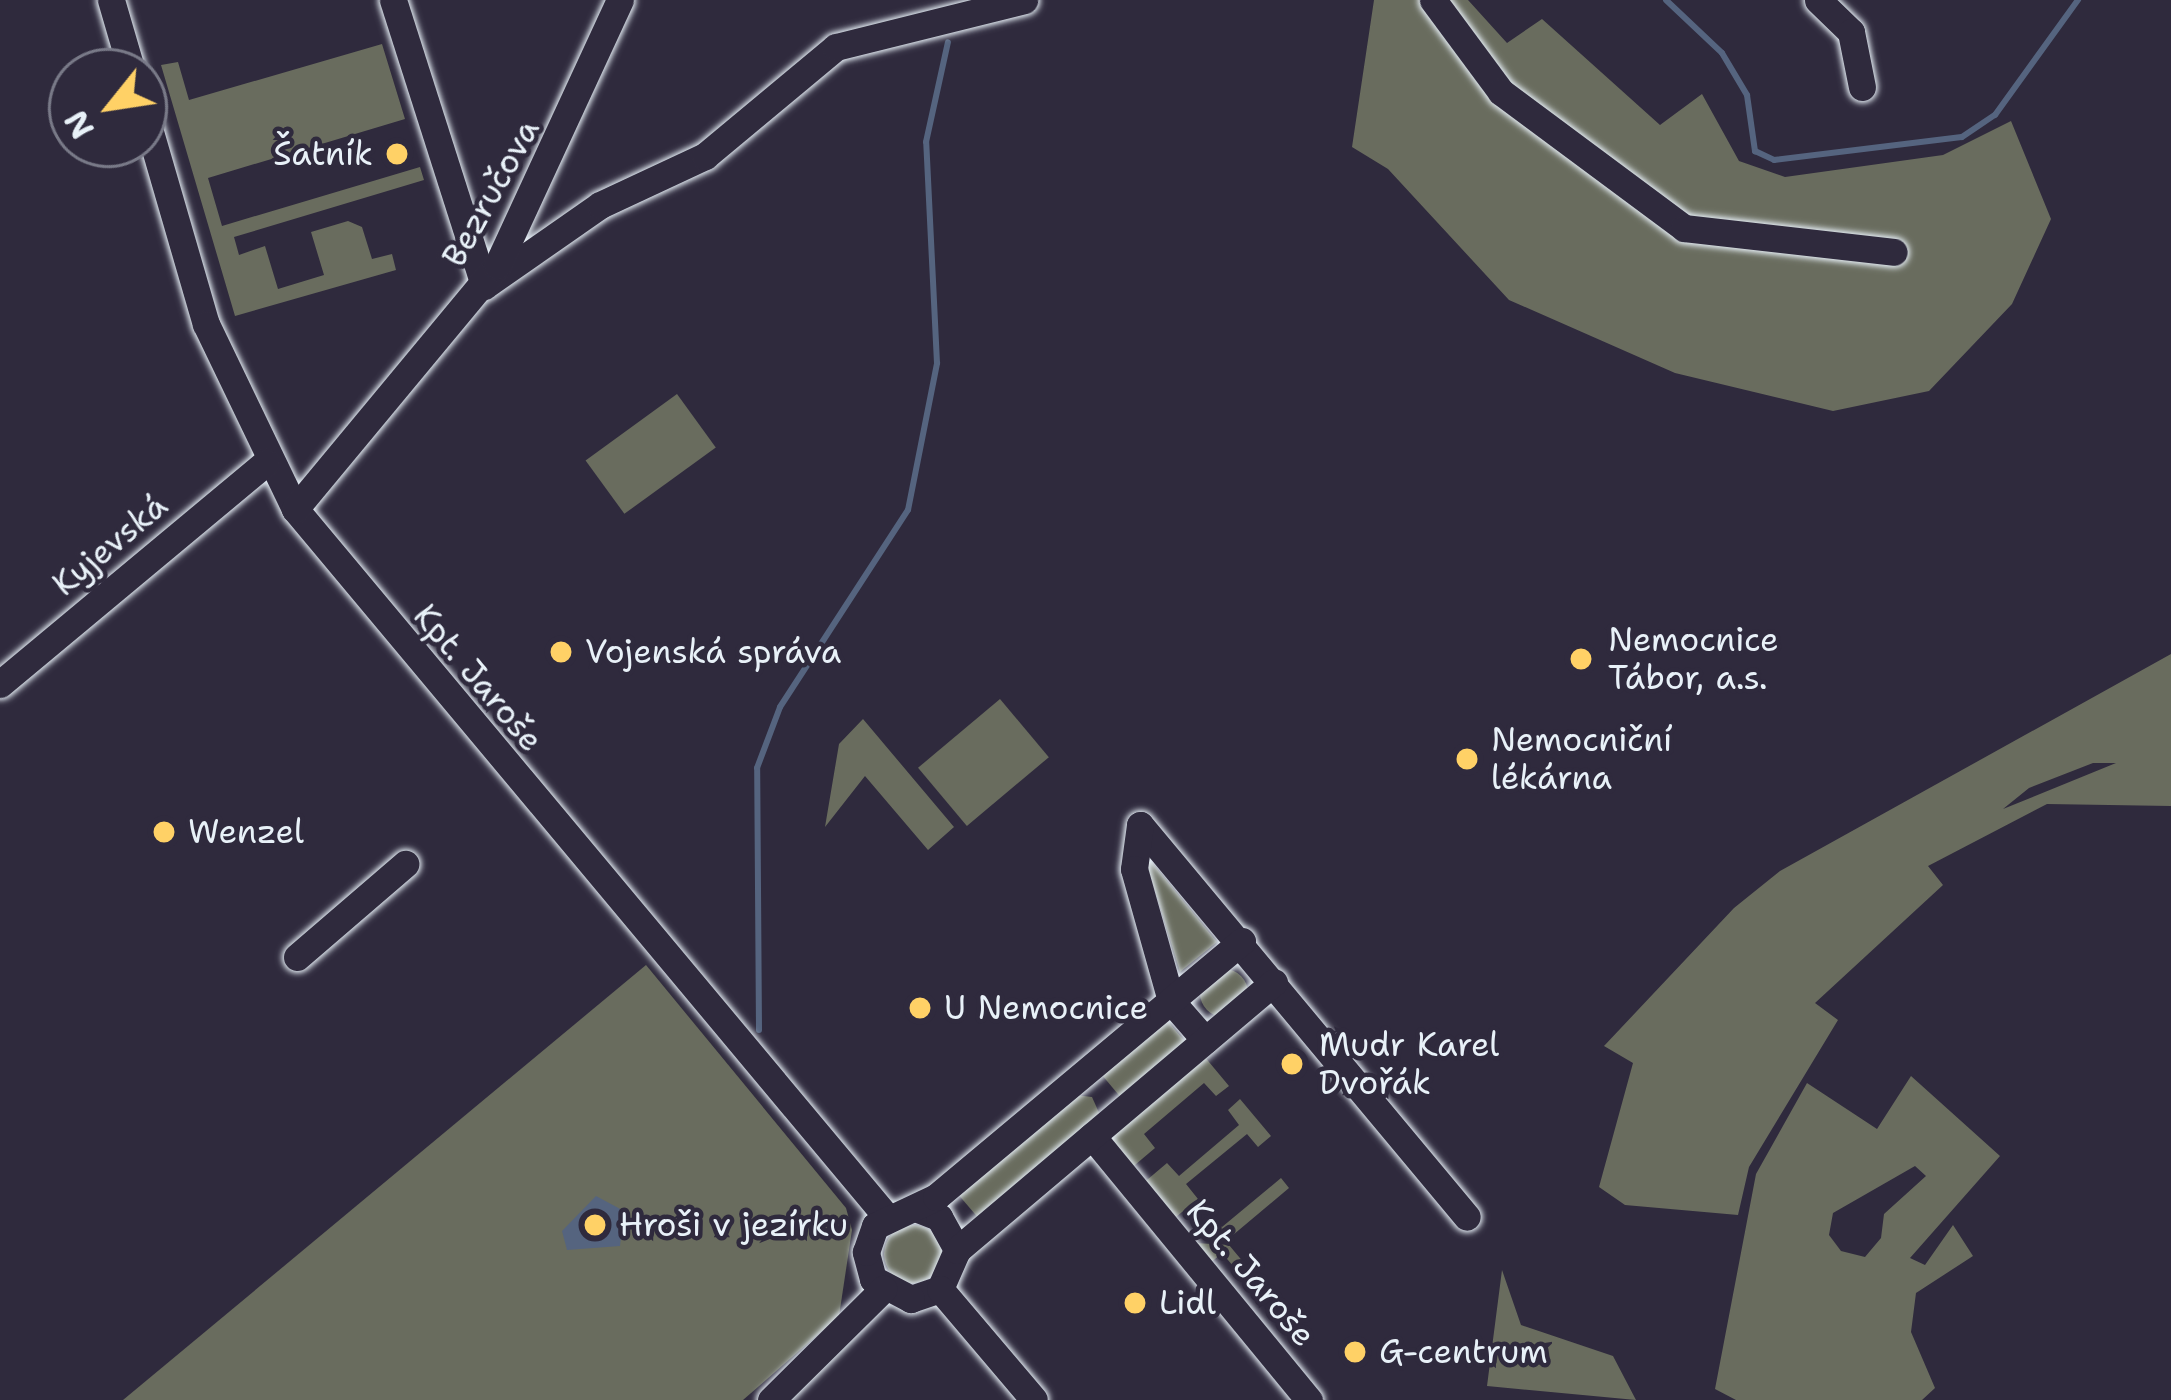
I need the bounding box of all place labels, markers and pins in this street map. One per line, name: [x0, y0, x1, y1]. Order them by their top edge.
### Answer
place label: Šatník: [273, 134, 373, 174]
marker: Šatník: [384, 141, 410, 167]
place label: Nemocnice Tábor, a.s.: [1608, 620, 1779, 698]
place label: Vojenská správa: [585, 632, 841, 672]
marker: Vojenská správa: [548, 639, 574, 665]
marker: Nemocnice Tábor, a.s.: [1565, 643, 1597, 675]
place label: Nemocniční lékárna: [1491, 720, 1672, 798]
marker: Nemocniční lékárna: [1454, 746, 1480, 772]
place label: Wenzel: [188, 812, 304, 852]
marker: Wenzel: [151, 819, 177, 845]
place label: U Nemocnice: [944, 988, 1148, 1028]
marker: U Nemocnice: [907, 995, 933, 1021]
place label: Mudr Karel Dvořák: [1319, 1025, 1499, 1103]
marker: Mudr Karel Dvořák: [1276, 1048, 1308, 1080]
place label: Hroši v jezírku: [619, 1205, 848, 1245]
marker: Hroši v jezírku: [582, 1212, 608, 1238]
place label: Lidl: [1159, 1283, 1216, 1323]
marker: Lidl: [1122, 1290, 1148, 1316]
place label: G-centrum: [1379, 1332, 1548, 1372]
marker: G-centrum: [1342, 1339, 1368, 1365]

